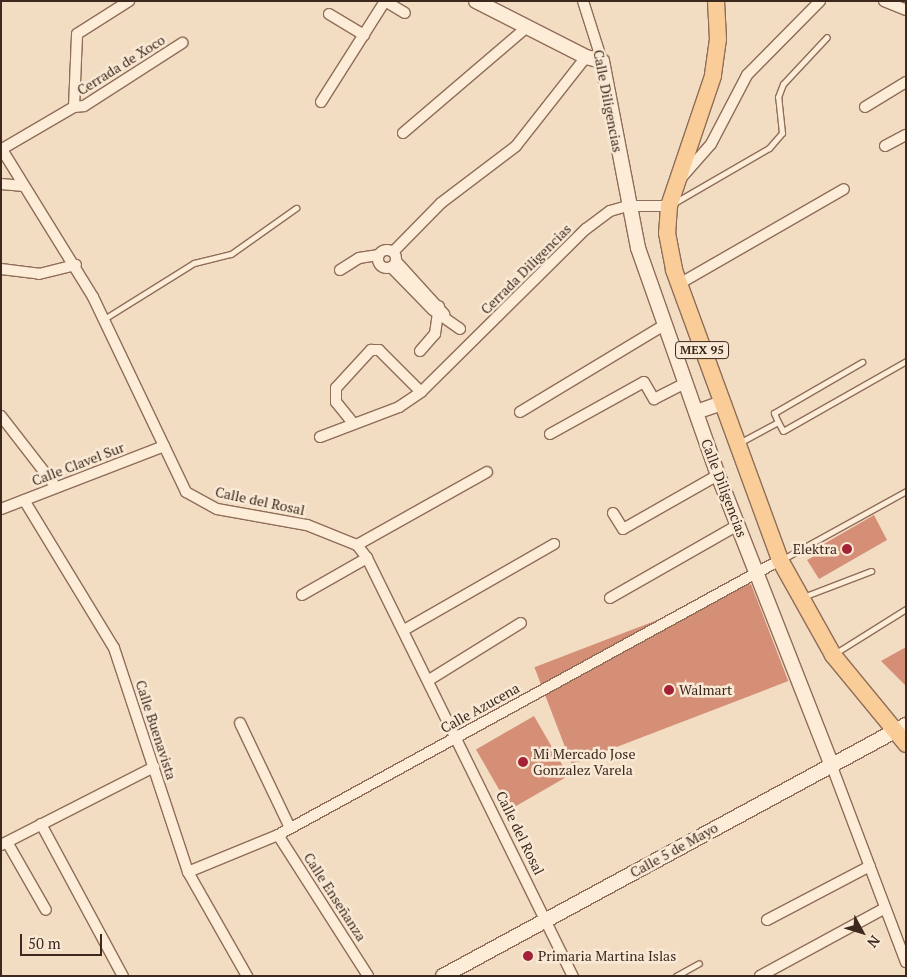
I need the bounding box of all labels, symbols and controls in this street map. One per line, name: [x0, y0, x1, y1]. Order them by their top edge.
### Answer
street label: Cerrada de Xoco: [74, 31, 168, 99]
street label: Calle Diligencias: [590, 48, 626, 154]
street label: Cerrada Diligencias: [477, 220, 575, 318]
road number: MEX 95: [674, 340, 730, 360]
street label: Calle Diligencias: [698, 436, 750, 540]
street label: Calle Clavel Sur: [29, 439, 127, 489]
street label: Calle del Rosal: [214, 483, 306, 519]
place label: Elektra: [793, 541, 837, 557]
marker: Elektra: [841, 543, 853, 555]
street label: Calle Buenavista: [132, 678, 180, 782]
street label: Calle Azucena: [437, 679, 523, 737]
place label: Walmart: [679, 682, 732, 698]
marker: Walmart: [663, 684, 675, 696]
place label: Mi Mercado Jose Gonzalez Varela: [533, 746, 635, 779]
marker: Mi Mercado Jose Gonzalez Varela: [517, 756, 529, 768]
street label: Calle del Rosal: [492, 788, 548, 878]
street label: Calle 5 de Mayo: [627, 819, 721, 881]
street label: Calle Enseñanza: [300, 850, 370, 944]
north arrow: [837, 907, 887, 957]
scale bar: [22, 924, 105, 956]
text: N: [863, 932, 885, 952]
text: 50 m: [28, 933, 61, 953]
place label: Primaria Martina Islas: [538, 948, 676, 964]
marker: Primaria Martina Islas: [522, 950, 534, 962]

